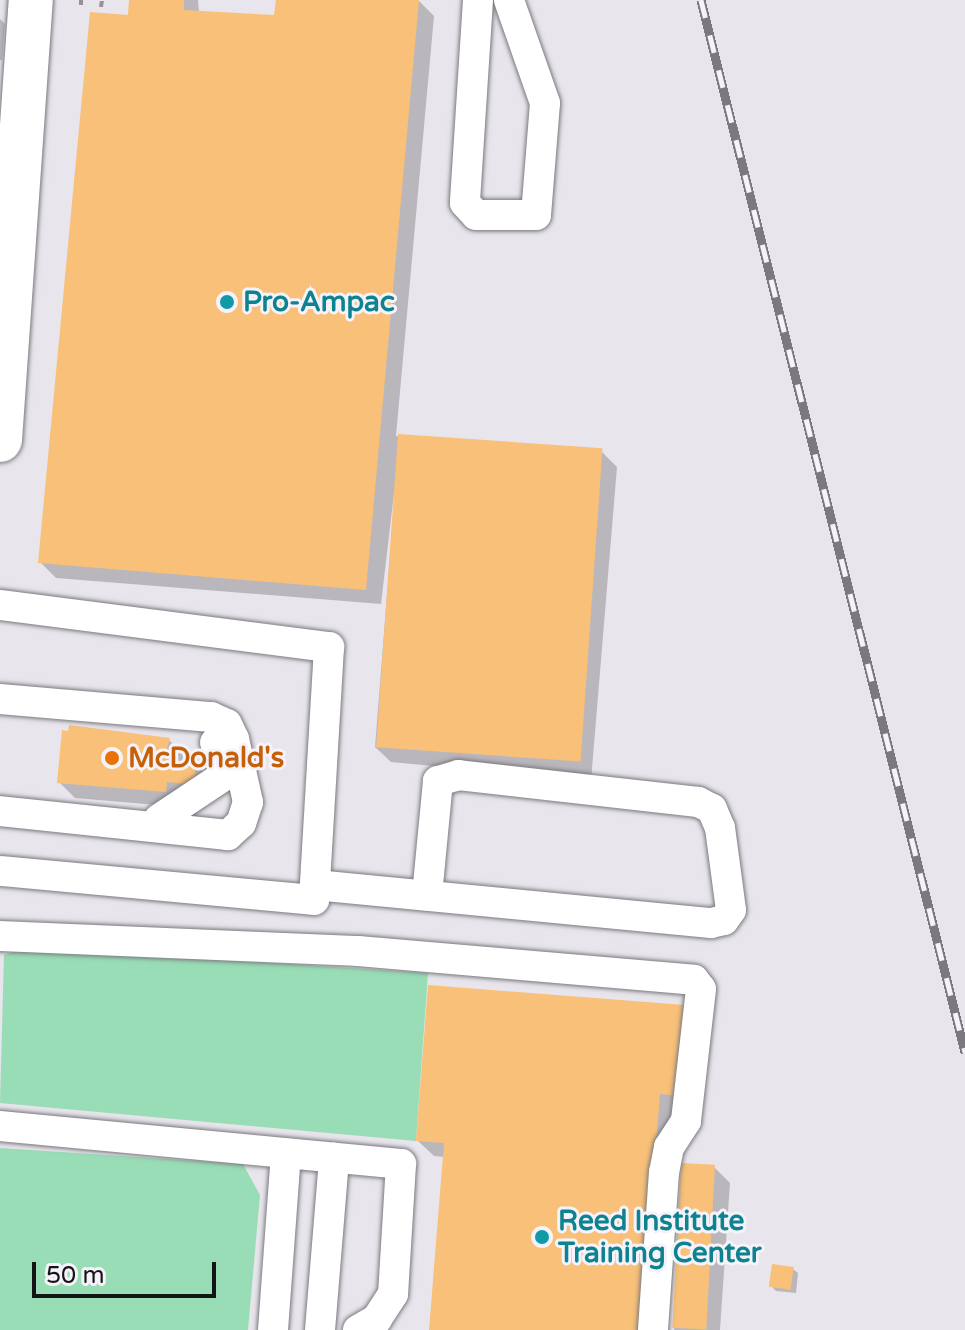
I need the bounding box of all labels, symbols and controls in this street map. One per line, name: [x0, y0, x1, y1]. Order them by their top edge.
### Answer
place label: Pro-Ampac: [243, 285, 395, 319]
marker: Pro-Ampac: [218, 293, 236, 311]
place label: McDonald's: [128, 741, 284, 775]
marker: McDonald's: [103, 749, 121, 767]
place label: Reed Institute Training Center: [558, 1204, 761, 1270]
marker: Reed Institute Training Center: [533, 1228, 551, 1246]
scale bar: [36, 1246, 220, 1296]
text: 50 m: [46, 1261, 104, 1290]

